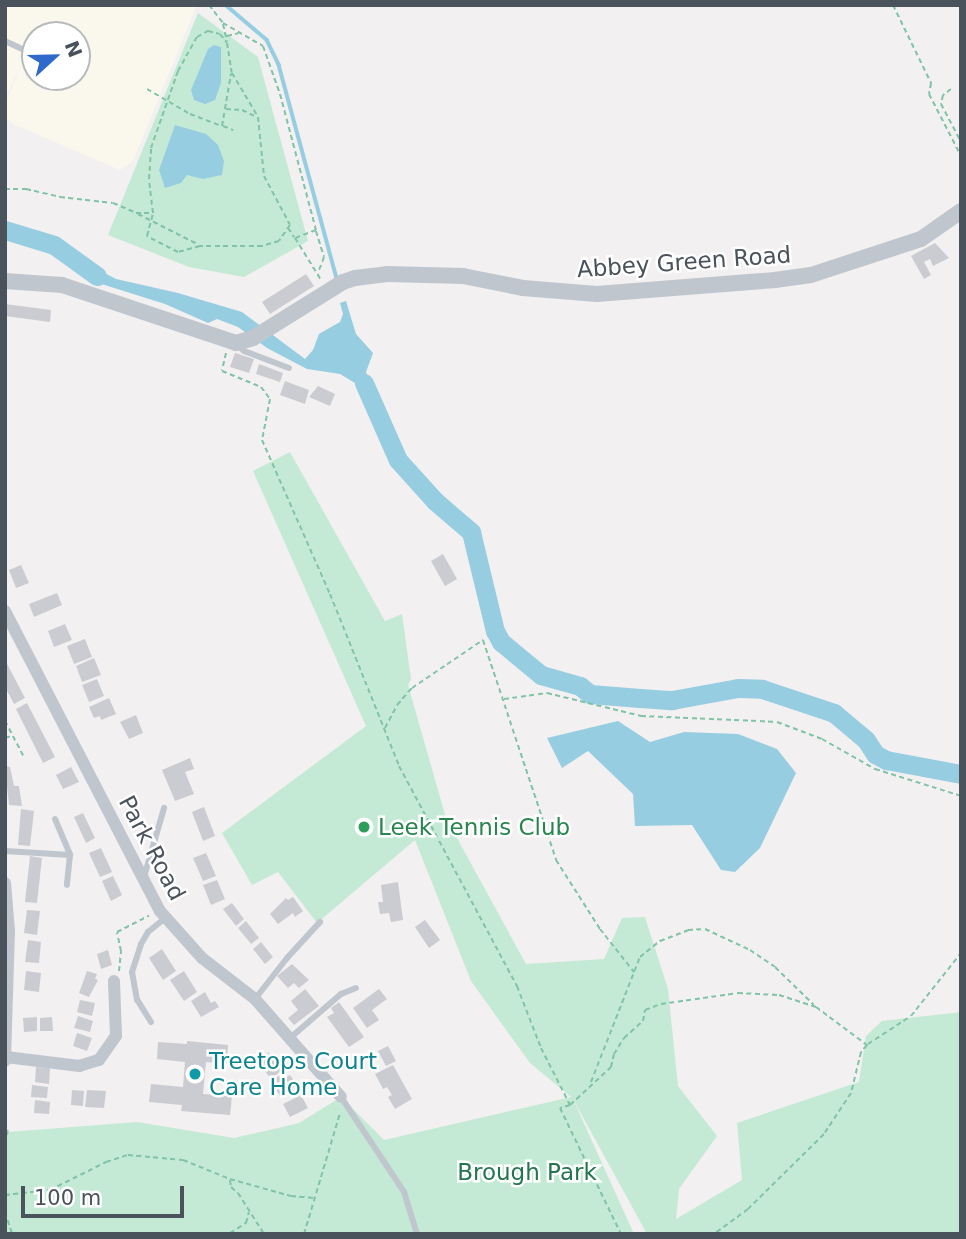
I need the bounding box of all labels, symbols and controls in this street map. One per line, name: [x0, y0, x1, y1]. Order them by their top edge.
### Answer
north arrow: [21, 21, 91, 91]
text: N: [60, 37, 87, 60]
street label: Abbey Green Road: [576, 241, 792, 283]
street label: Park Road: [113, 791, 191, 905]
place label: Leek Tennis Club: [378, 813, 570, 841]
marker: Leek Tennis Club: [356, 819, 372, 835]
place label: Treetops Court Care Home: [209, 1047, 377, 1101]
marker: Treetops Court Care Home: [187, 1066, 203, 1082]
park label: Brough Park: [457, 1158, 597, 1186]
scale bar: [24, 1172, 187, 1216]
text: 100 m: [34, 1186, 101, 1210]

